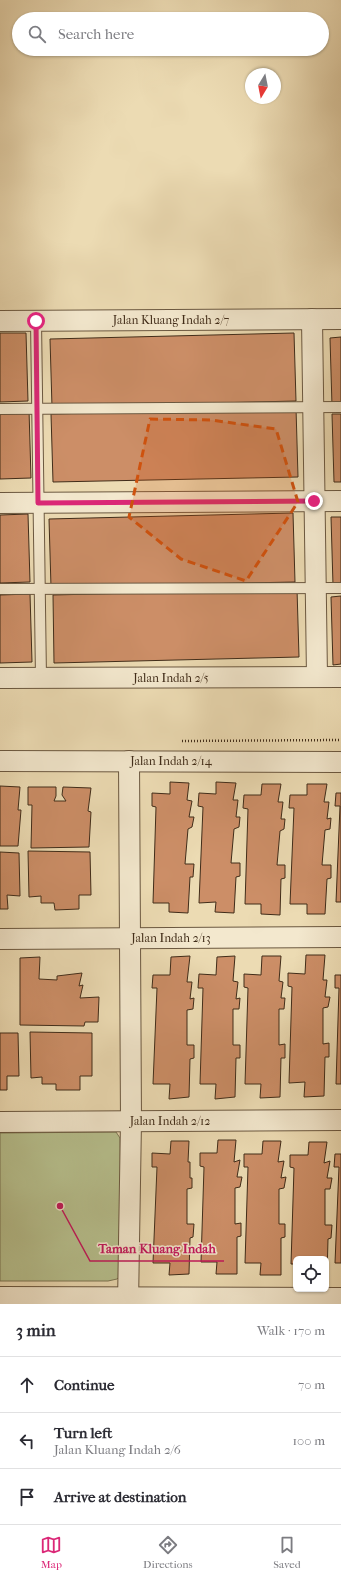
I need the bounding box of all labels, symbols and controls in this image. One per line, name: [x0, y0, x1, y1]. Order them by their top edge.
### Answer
search box: [12, 12, 329, 56]
icon: search: [26, 23, 48, 45]
text: Search here: [58, 25, 134, 43]
north arrow: [245, 68, 281, 104]
route start: [27, 312, 45, 330]
street label: Jalan Kluang Indah 2/7: [112, 313, 229, 327]
route end: [305, 492, 323, 510]
street label: Jalan Indah 2/5: [132, 671, 209, 685]
street label: Jalan Indah 2/14: [129, 754, 213, 768]
street label: Jalan Indah 2/13: [130, 931, 211, 945]
street label: Jalan Indah 2/12: [129, 1114, 210, 1128]
callout: Taman Kluang Indah: [90, 1236, 224, 1261]
text: Taman Kluang Indah: [97, 1241, 216, 1257]
map controls: [293, 1256, 329, 1292]
button: locate: [293, 1256, 329, 1292]
text: 3 min: [16, 1320, 56, 1340]
text: Walk · 170 m: [257, 1323, 325, 1338]
icon: ahead: [16, 1374, 38, 1396]
text: Continue: [54, 1376, 114, 1394]
text: 70 m: [298, 1377, 325, 1392]
text: Turn left: [54, 1424, 112, 1442]
icon: left: [16, 1430, 38, 1452]
text: 100 m: [292, 1433, 325, 1448]
text: Jalan Kluang Indah 2/6: [54, 1442, 181, 1457]
icon: arrive: [16, 1486, 38, 1508]
text: Arrive at destination: [54, 1488, 186, 1506]
tab: Map: [40, 1534, 62, 1571]
tab: Directions: [143, 1534, 193, 1571]
tab: Saved: [273, 1534, 301, 1571]

